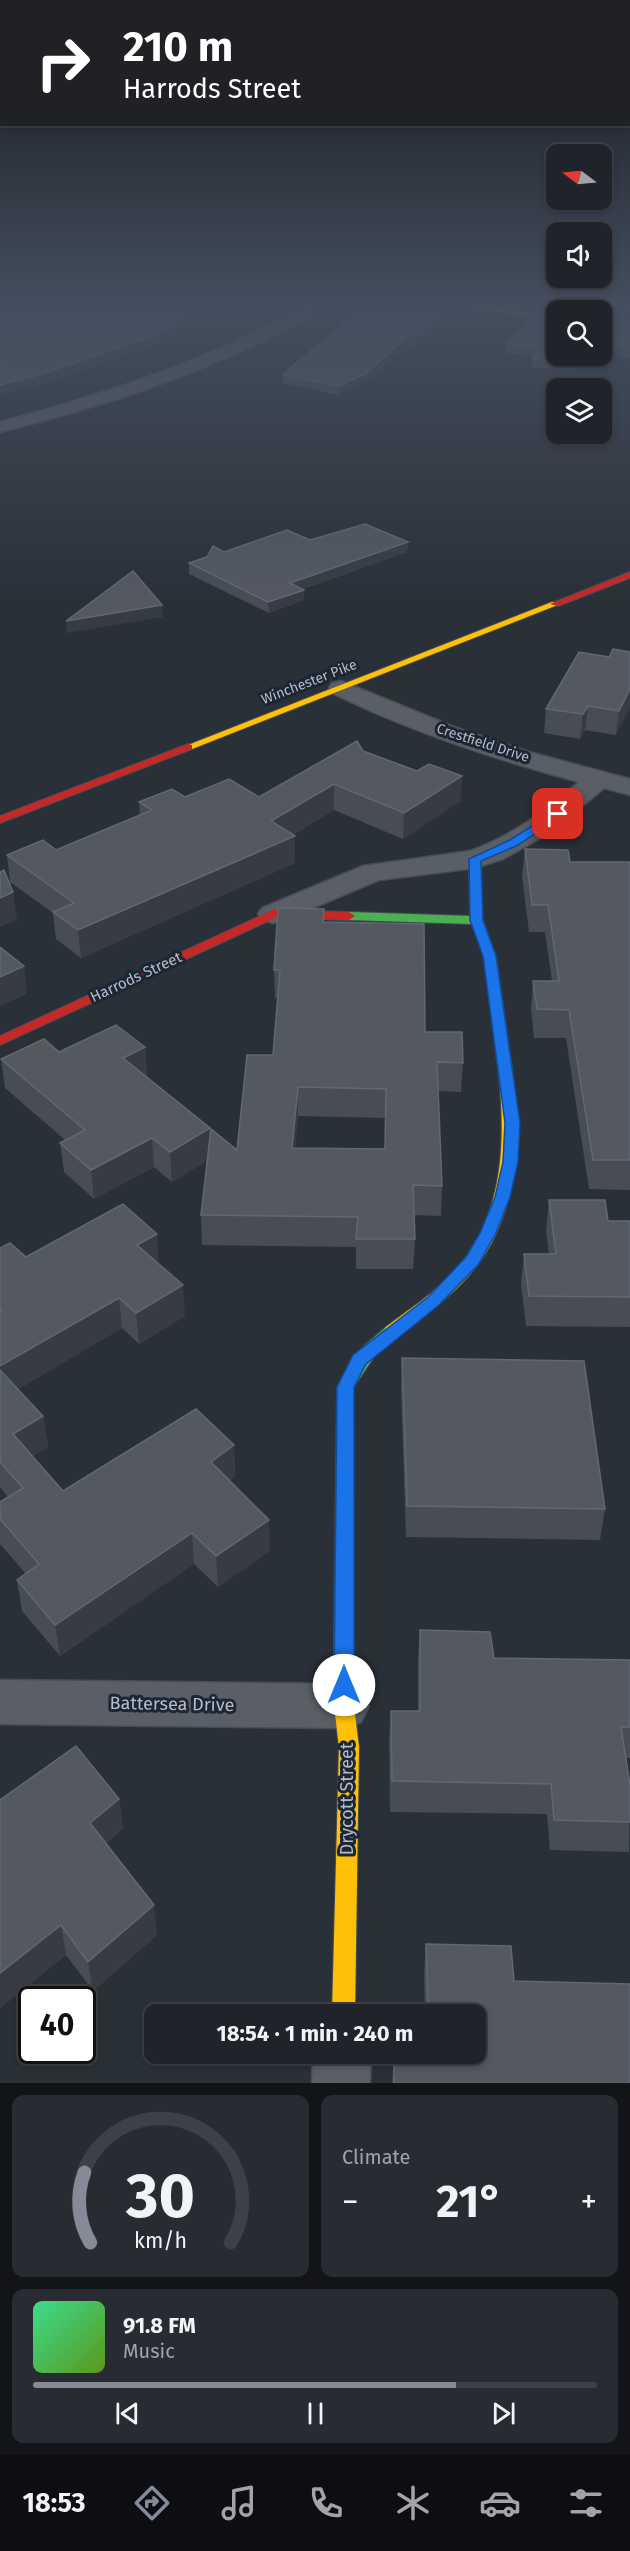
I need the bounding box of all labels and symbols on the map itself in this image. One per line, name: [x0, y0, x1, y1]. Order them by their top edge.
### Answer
north arrow: [546, 144, 612, 210]
street label: Winchester Pike: [259, 656, 359, 708]
street label: Crestfield Drive: [434, 720, 532, 766]
pin: [532, 788, 583, 839]
street label: Harrods Street: [87, 948, 185, 1006]
position arrow: [312, 1653, 376, 1717]
street label: Battersea Drive: [109, 1692, 235, 1716]
street label: Drycott Street: [336, 1742, 358, 1855]
speed limit sign: 40: [18, 1986, 96, 2064]

